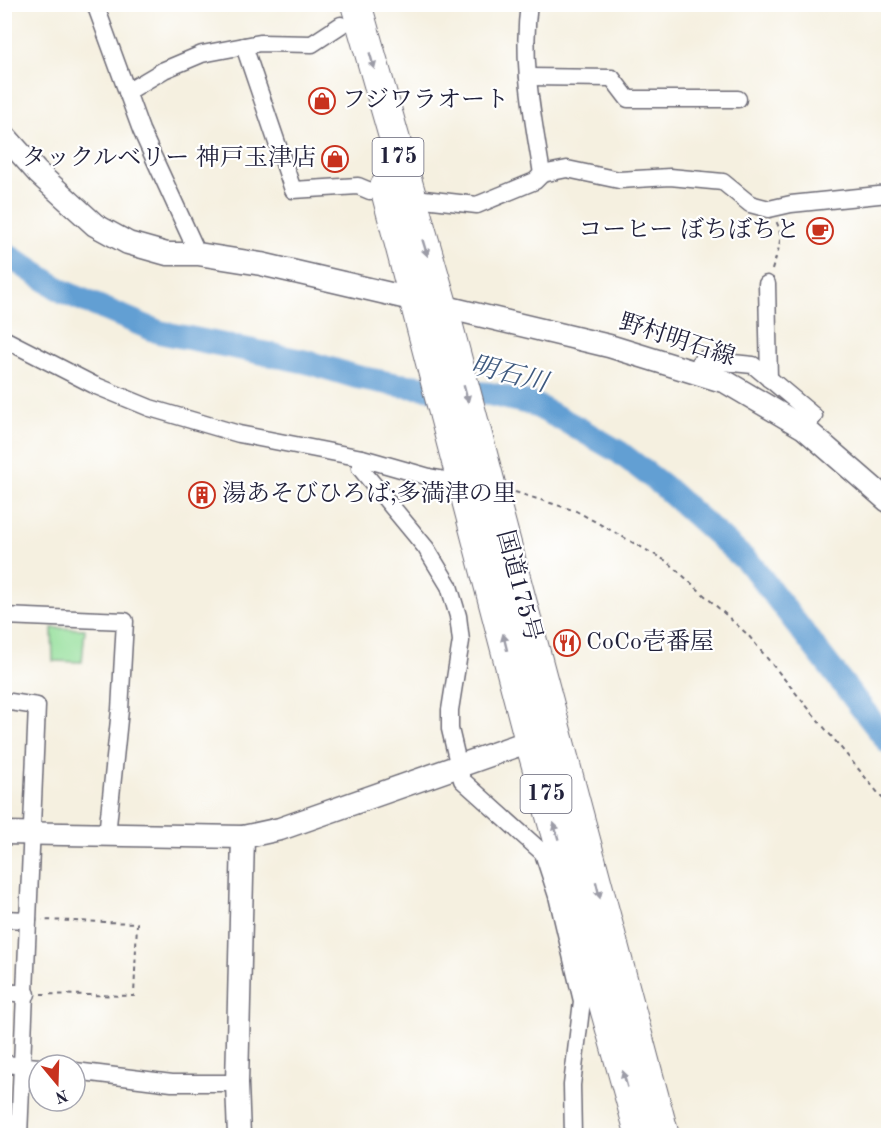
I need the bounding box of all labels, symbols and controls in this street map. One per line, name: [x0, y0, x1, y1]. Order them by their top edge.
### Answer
one-way arrow: [367, 52, 377, 70]
shop icon: フジワラオート: [307, 86, 337, 116]
place label: フジワラオート: [342, 87, 509, 113]
road number: 175: [372, 138, 424, 176]
place label: タックルベリー 神戸玉津店: [22, 144, 316, 171]
shop icon: タックルベリー 神戸玉津店: [320, 144, 350, 174]
place label: コーヒー ぼちぼちと: [578, 216, 800, 243]
cafe icon: コーヒー ぼちぼちと: [805, 216, 835, 246]
one-way arrow: [421, 239, 430, 257]
street label: 野村明石線: [616, 308, 739, 371]
water label: 明石川: [468, 351, 553, 398]
one-way arrow: [462, 385, 472, 404]
building icon: 湯あそびひろば;多満津の里: [187, 480, 217, 510]
place label: 湯あそびひろば;多満津の里: [222, 480, 517, 507]
street label: 国道175号: [492, 527, 547, 644]
restaurant icon: CoCo壱番屋: [552, 628, 582, 658]
place label: CoCo壱番屋: [586, 628, 714, 655]
one-way arrow: [500, 633, 510, 652]
road number: 175: [520, 775, 572, 813]
one-way arrow: [551, 822, 560, 840]
one-way arrow: [593, 880, 603, 899]
north arrow: [27, 1053, 87, 1113]
one-way arrow: [620, 1070, 630, 1088]
text: N: [52, 1086, 70, 1105]

